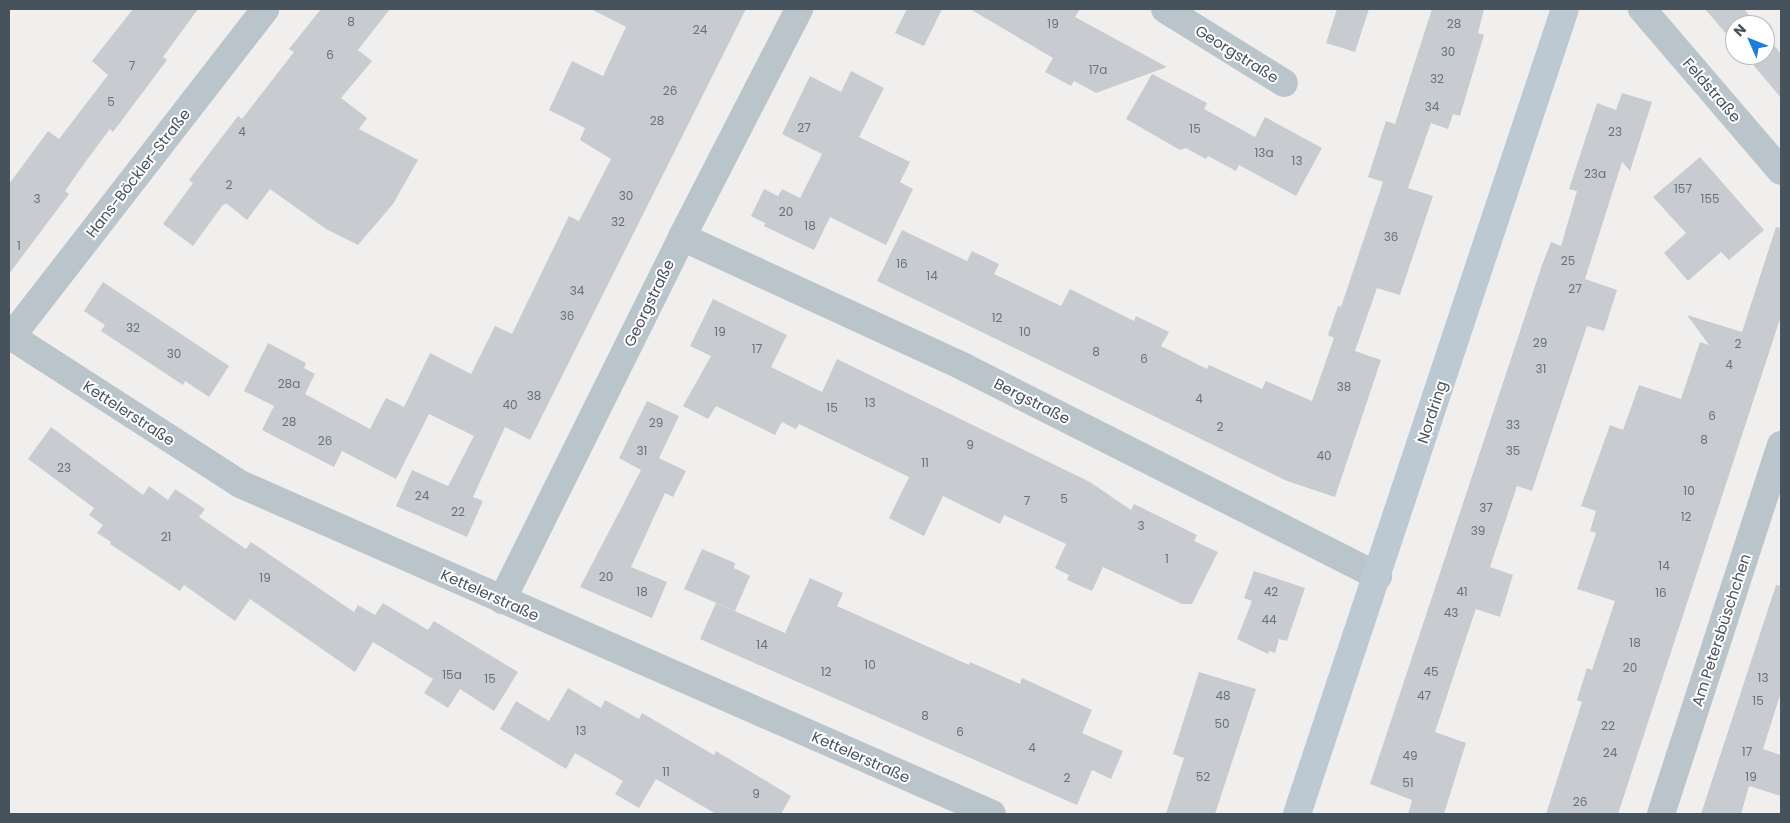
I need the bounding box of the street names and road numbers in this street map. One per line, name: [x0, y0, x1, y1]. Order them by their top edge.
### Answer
street label: Georgstraße: [1192, 21, 1282, 87]
street label: Feldstraße: [1679, 54, 1745, 126]
street label: Hans-Böckler-Straße: [82, 105, 194, 241]
street label: Georgstraße: [620, 256, 678, 350]
street label: Bergstraße: [991, 374, 1073, 428]
street label: Kettelerstraße: [80, 377, 178, 449]
street label: Nordring: [1413, 378, 1451, 446]
street label: Am Petersbüschchen: [1688, 551, 1754, 709]
street label: Kettelerstraße: [438, 565, 542, 625]
street label: Kettelerstraße: [809, 727, 913, 787]

